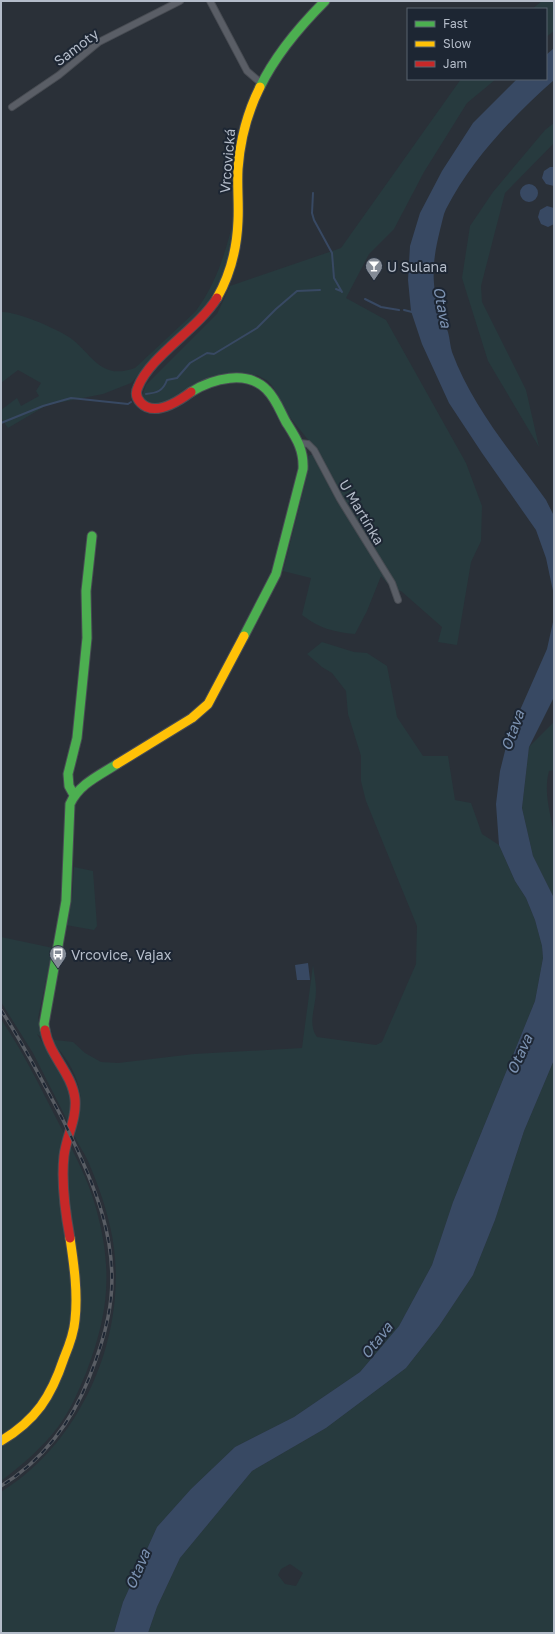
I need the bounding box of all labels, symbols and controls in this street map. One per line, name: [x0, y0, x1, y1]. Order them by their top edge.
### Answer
legend: [407, 8, 547, 80]
text: Fast: [443, 16, 468, 31]
street label: Samoty: [50, 25, 102, 69]
text: Slow: [443, 36, 471, 51]
text: Jam: [443, 56, 467, 71]
street label: Vrcovická: [216, 128, 238, 194]
bar icon: U Sulana: [364, 256, 384, 281]
place label: U Sulana: [387, 258, 447, 275]
water label: Otava: [430, 285, 456, 330]
street label: U Martínka: [336, 476, 388, 548]
water label: Otava: [496, 707, 528, 753]
bus stop icon: Vrcovice, Vajax: [48, 944, 68, 969]
place label: Vrcovice, Vajax: [71, 946, 172, 963]
water label: Otava: [502, 1031, 536, 1077]
water label: Otava: [356, 1318, 396, 1362]
water label: Otava: [121, 1546, 154, 1592]

